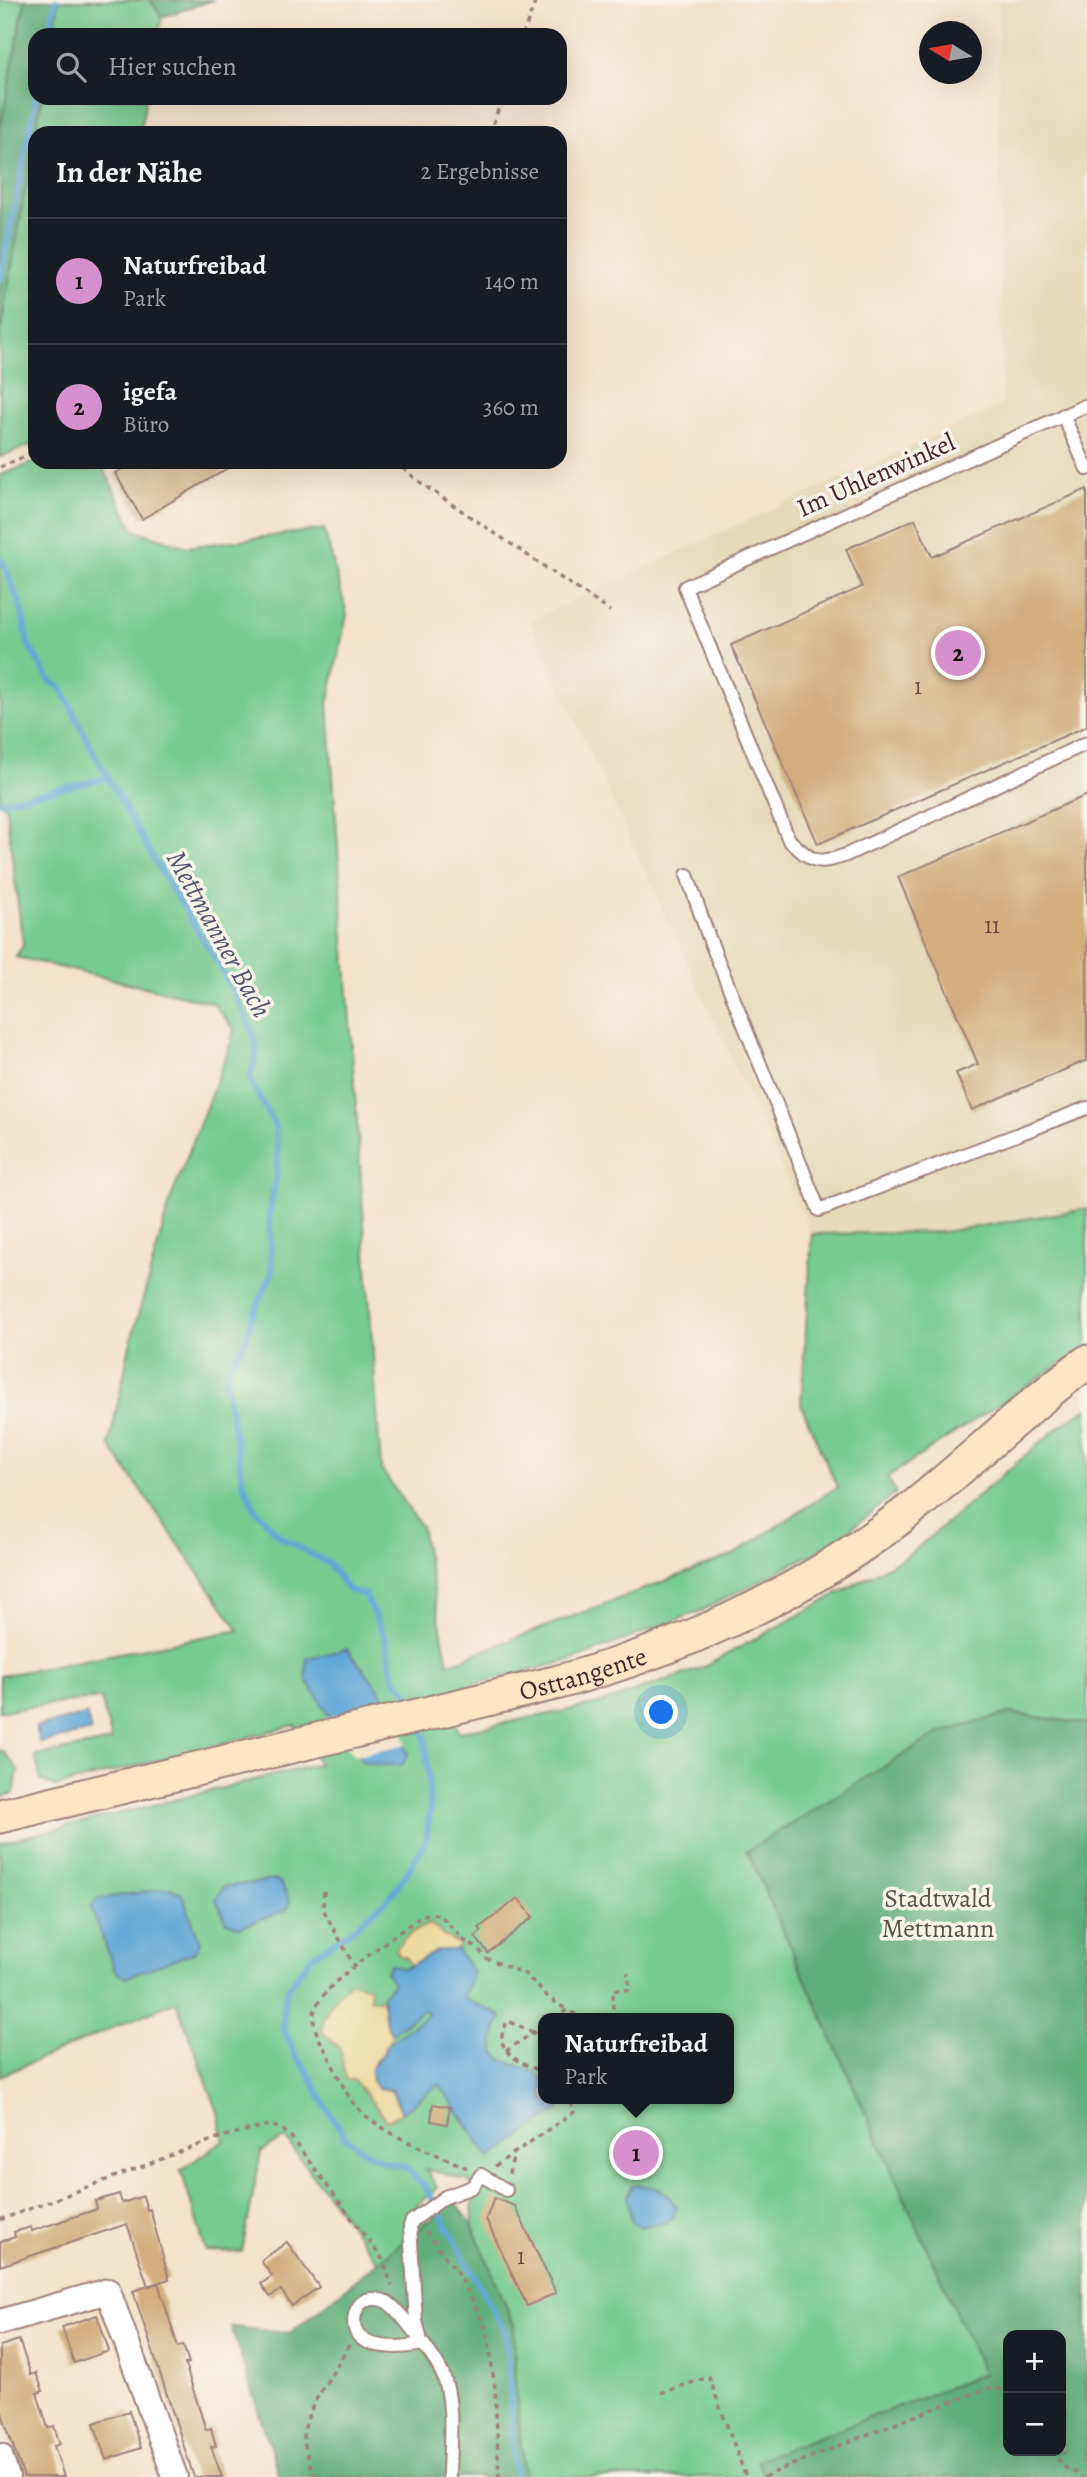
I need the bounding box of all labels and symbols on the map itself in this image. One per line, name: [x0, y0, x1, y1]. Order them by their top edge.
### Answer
north arrow: [919, 21, 982, 84]
street label: Im Uhlenwinkel: [791, 425, 961, 525]
pin: 2: [935, 627, 981, 679]
house number: 1: [914, 671, 922, 702]
water label: Mettmanner Bach: [157, 843, 281, 1025]
house number: 11: [984, 910, 1000, 941]
street label: Osttangente: [516, 1638, 651, 1708]
your location: [644, 1695, 678, 1729]
park label: Stadtwald Mettmann: [882, 1881, 994, 1946]
pin: 1: [613, 2127, 659, 2179]
house number: 1: [517, 2241, 525, 2272]

